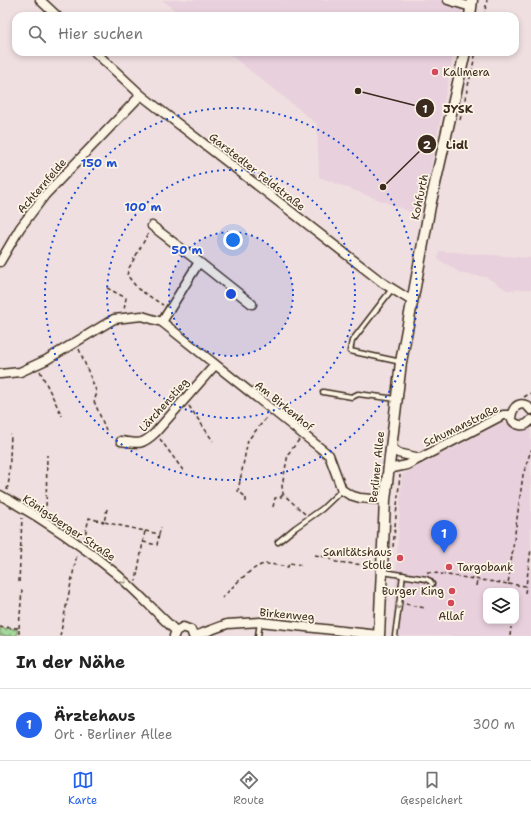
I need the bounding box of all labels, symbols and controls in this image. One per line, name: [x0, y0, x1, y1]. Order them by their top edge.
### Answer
search box: [12, 12, 519, 56]
icon: search: [26, 23, 48, 45]
text: Hier suchen: [58, 24, 143, 44]
place label: Kalimera: [443, 65, 490, 80]
marker: Kalimera: [430, 67, 440, 77]
callout: JYSK: [415, 96, 481, 120]
text: 1: [422, 101, 428, 117]
text: JYSK: [443, 101, 474, 117]
street label: Garstedter Feldstraße: [206, 130, 308, 214]
callout: Lidl: [417, 132, 476, 156]
text: 2: [423, 137, 432, 153]
text: Lidl: [446, 137, 468, 153]
street label: Achternfelde: [14, 155, 70, 217]
text: 150 m: [81, 155, 117, 171]
street label: Kohfurth: [408, 173, 432, 221]
text: 100 m: [125, 199, 162, 215]
your location: [223, 230, 243, 250]
text: 50 m: [172, 242, 203, 258]
centre of rings: [224, 287, 238, 301]
street label: Lärchenstieg: [136, 375, 192, 435]
street label: Am Birkenhof: [252, 378, 317, 435]
street label: Schumanstraße: [421, 401, 501, 451]
street label: Berliner Allee: [366, 430, 388, 504]
street label: Königsberger Straße: [20, 491, 118, 565]
pin: 1: [431, 520, 457, 553]
place label: Sanitätshaus Stolle: [323, 545, 392, 573]
marker: Sanitätshaus Stolle: [395, 553, 405, 563]
place label: Targobank: [457, 560, 513, 575]
marker: Targobank: [444, 562, 454, 572]
one-way arrow: [119, 576, 127, 584]
place label: Burger King: [382, 584, 444, 599]
marker: Burger King: [447, 586, 457, 596]
map controls: [483, 588, 519, 624]
button: layers: [483, 588, 519, 624]
marker: Allaf: [446, 598, 456, 608]
one-way arrow: [395, 603, 404, 609]
street label: Birkenweg: [259, 605, 315, 625]
place label: Allaf: [438, 609, 465, 624]
text: In der Nähe: [16, 651, 125, 673]
text: Ärztehaus: [54, 706, 136, 726]
text: 1: [26, 716, 32, 733]
text: 300 m: [472, 716, 515, 733]
text: Ort · Berliner Allee: [54, 726, 172, 743]
tab: Karte: [68, 769, 97, 808]
tab: Route: [233, 769, 264, 808]
tab: Gespeichert: [400, 769, 463, 808]

